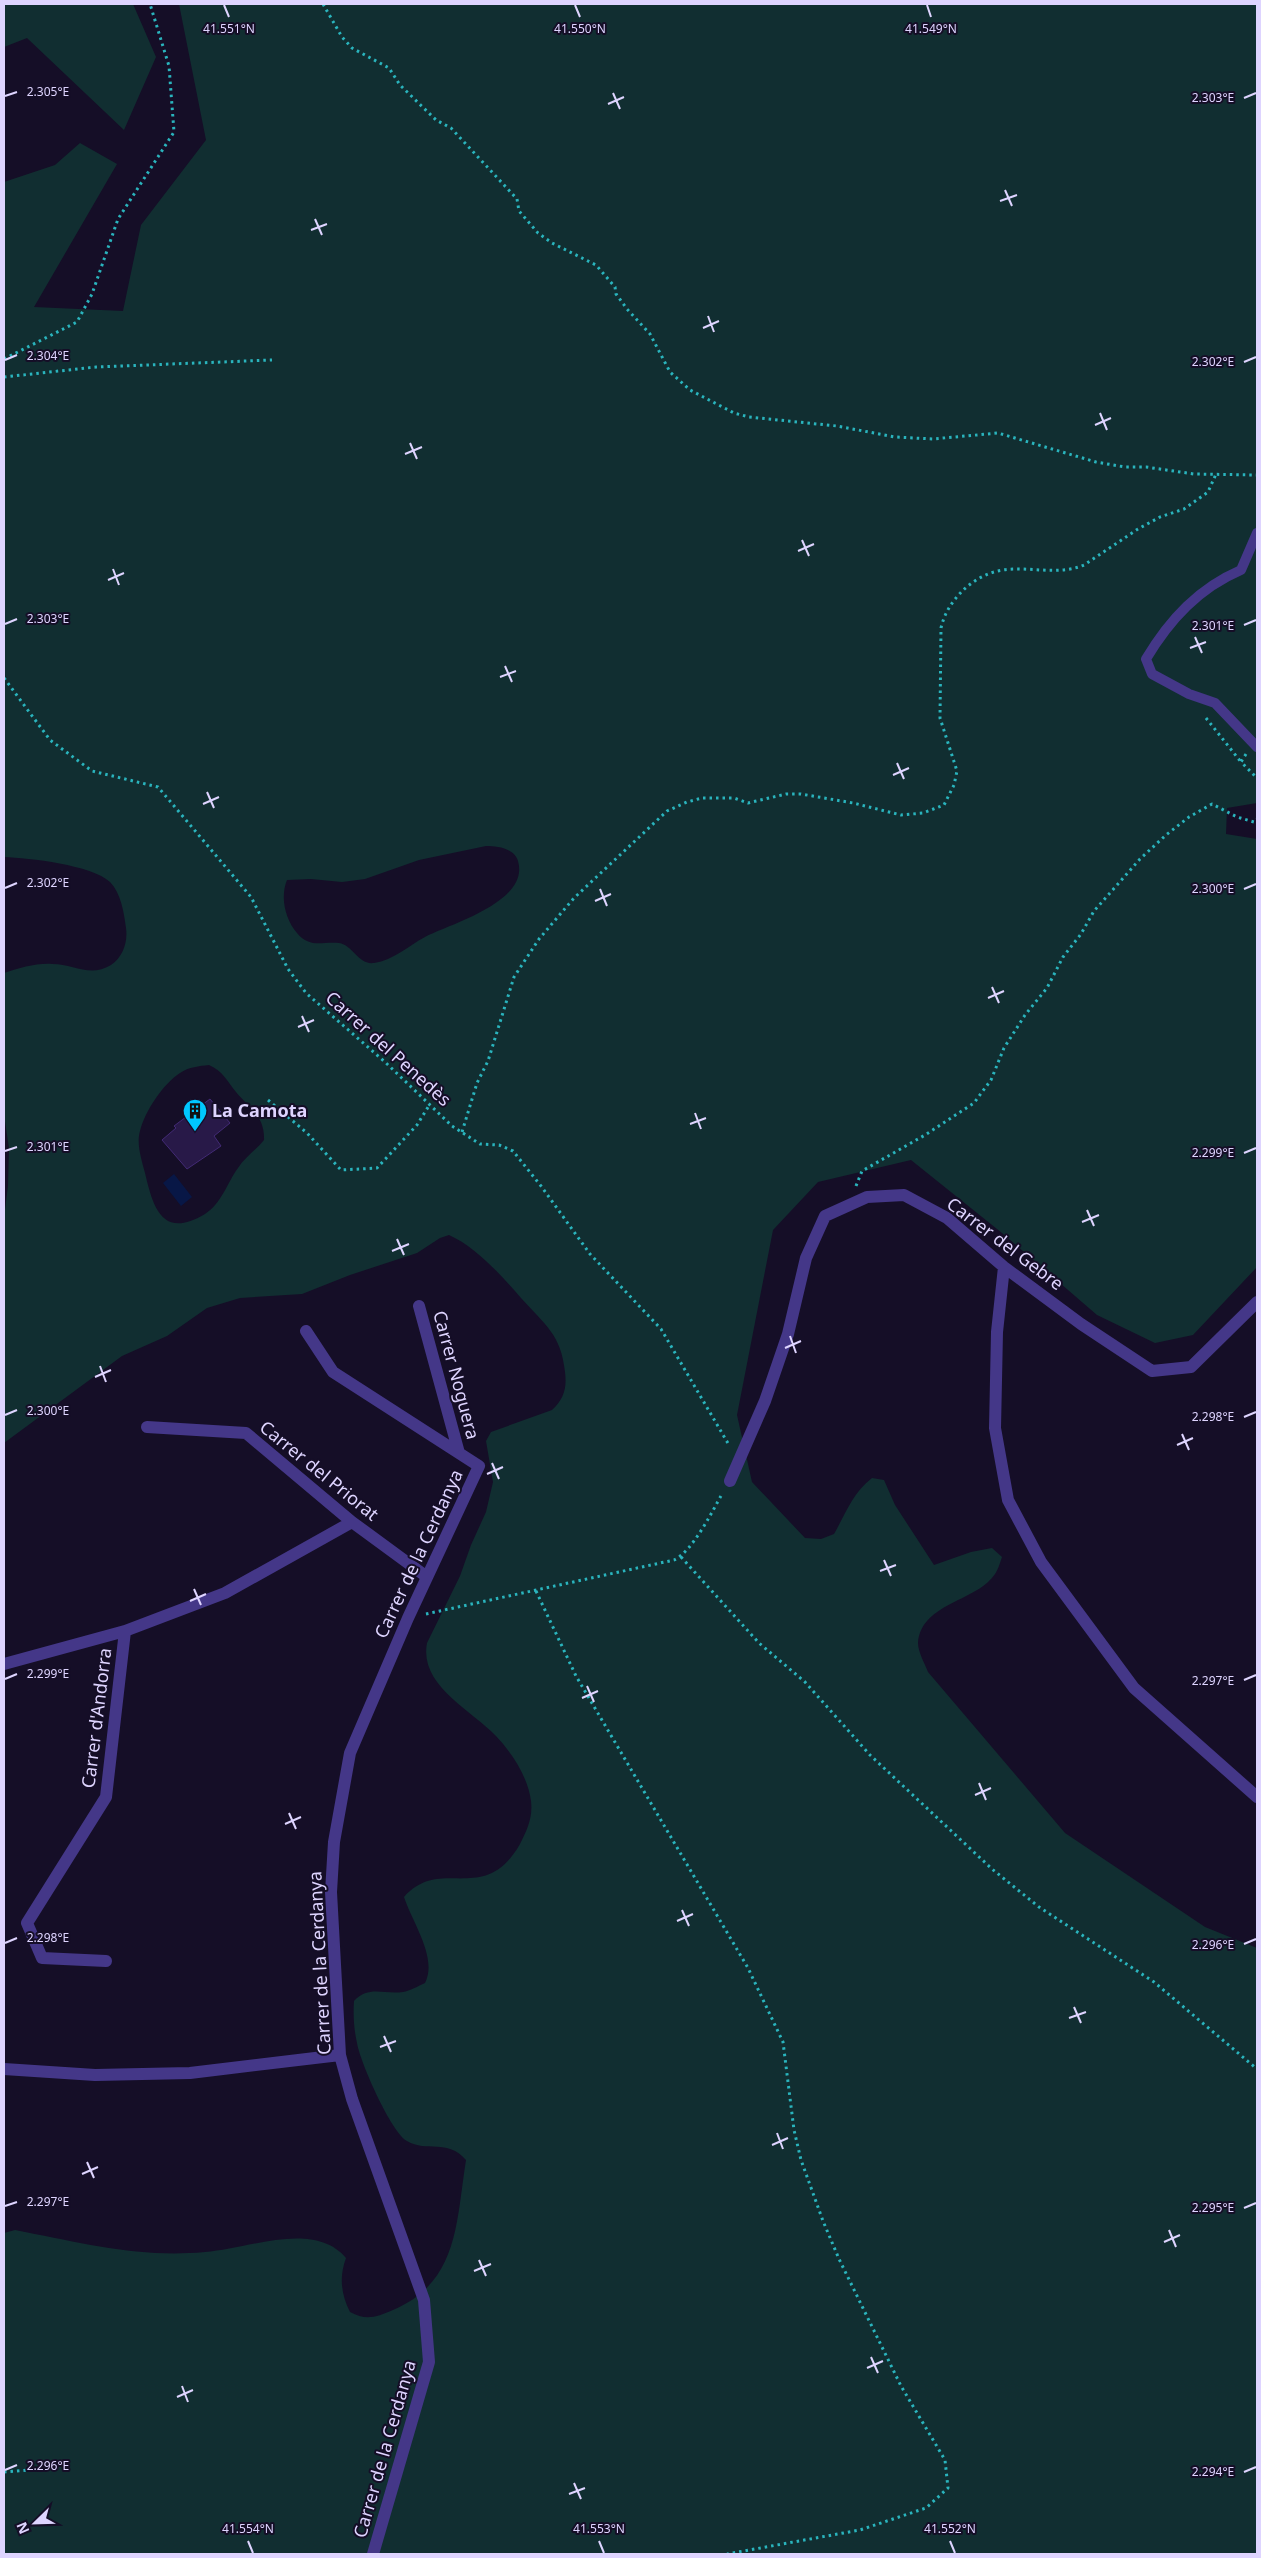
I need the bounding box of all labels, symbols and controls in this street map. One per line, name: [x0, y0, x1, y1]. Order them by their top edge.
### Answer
text: 41.551°N: [203, 20, 255, 37]
text: 41.550°N: [554, 20, 606, 37]
text: 41.549°N: [905, 20, 957, 37]
text: 2.305°E: [27, 83, 69, 100]
text: 2.303°E: [1192, 89, 1234, 106]
text: 2.304°E: [27, 347, 69, 364]
text: 2.302°E: [1192, 353, 1234, 370]
text: 2.303°E: [27, 610, 69, 627]
text: 2.301°E: [1192, 617, 1234, 634]
text: 2.302°E: [27, 874, 69, 891]
text: 2.300°E: [1192, 880, 1234, 897]
street label: Carrer del Penedès: [321, 985, 457, 1111]
building icon: La Camota: [182, 1098, 208, 1132]
place label: La Camota: [212, 1098, 307, 1122]
text: 2.301°E: [27, 1138, 69, 1155]
text: 2.299°E: [1192, 1144, 1234, 1161]
street label: Carrer del Gebre: [942, 1191, 1069, 1295]
street label: Carrer Noguera: [428, 1308, 486, 1442]
text: 2.300°E: [27, 1402, 69, 1419]
text: 2.298°E: [1192, 1408, 1234, 1425]
street label: Carrer del Priorat: [255, 1415, 384, 1526]
street label: Carrer de la Cerdanya: [368, 1465, 468, 1642]
street label: Carrer d'Andorra: [75, 1646, 117, 1789]
text: 2.299°E: [27, 1665, 69, 1682]
text: 2.297°E: [1192, 1672, 1234, 1689]
street label: Carrer de la Cerdanya: [302, 1871, 336, 2055]
text: 2.298°E: [27, 1929, 69, 1946]
text: 2.296°E: [1192, 1936, 1234, 1953]
text: 2.297°E: [27, 2193, 69, 2210]
text: 2.295°E: [1192, 2199, 1234, 2216]
street label: Carrer de la Cerdanya: [347, 2357, 421, 2540]
text: 2.296°E: [27, 2457, 69, 2474]
text: 2.294°E: [1192, 2463, 1234, 2480]
north arrow: [10, 2498, 60, 2548]
text: N: [12, 2519, 34, 2537]
text: 41.554°N: [222, 2520, 274, 2537]
text: 41.553°N: [573, 2520, 625, 2537]
text: 41.552°N: [924, 2520, 976, 2537]

